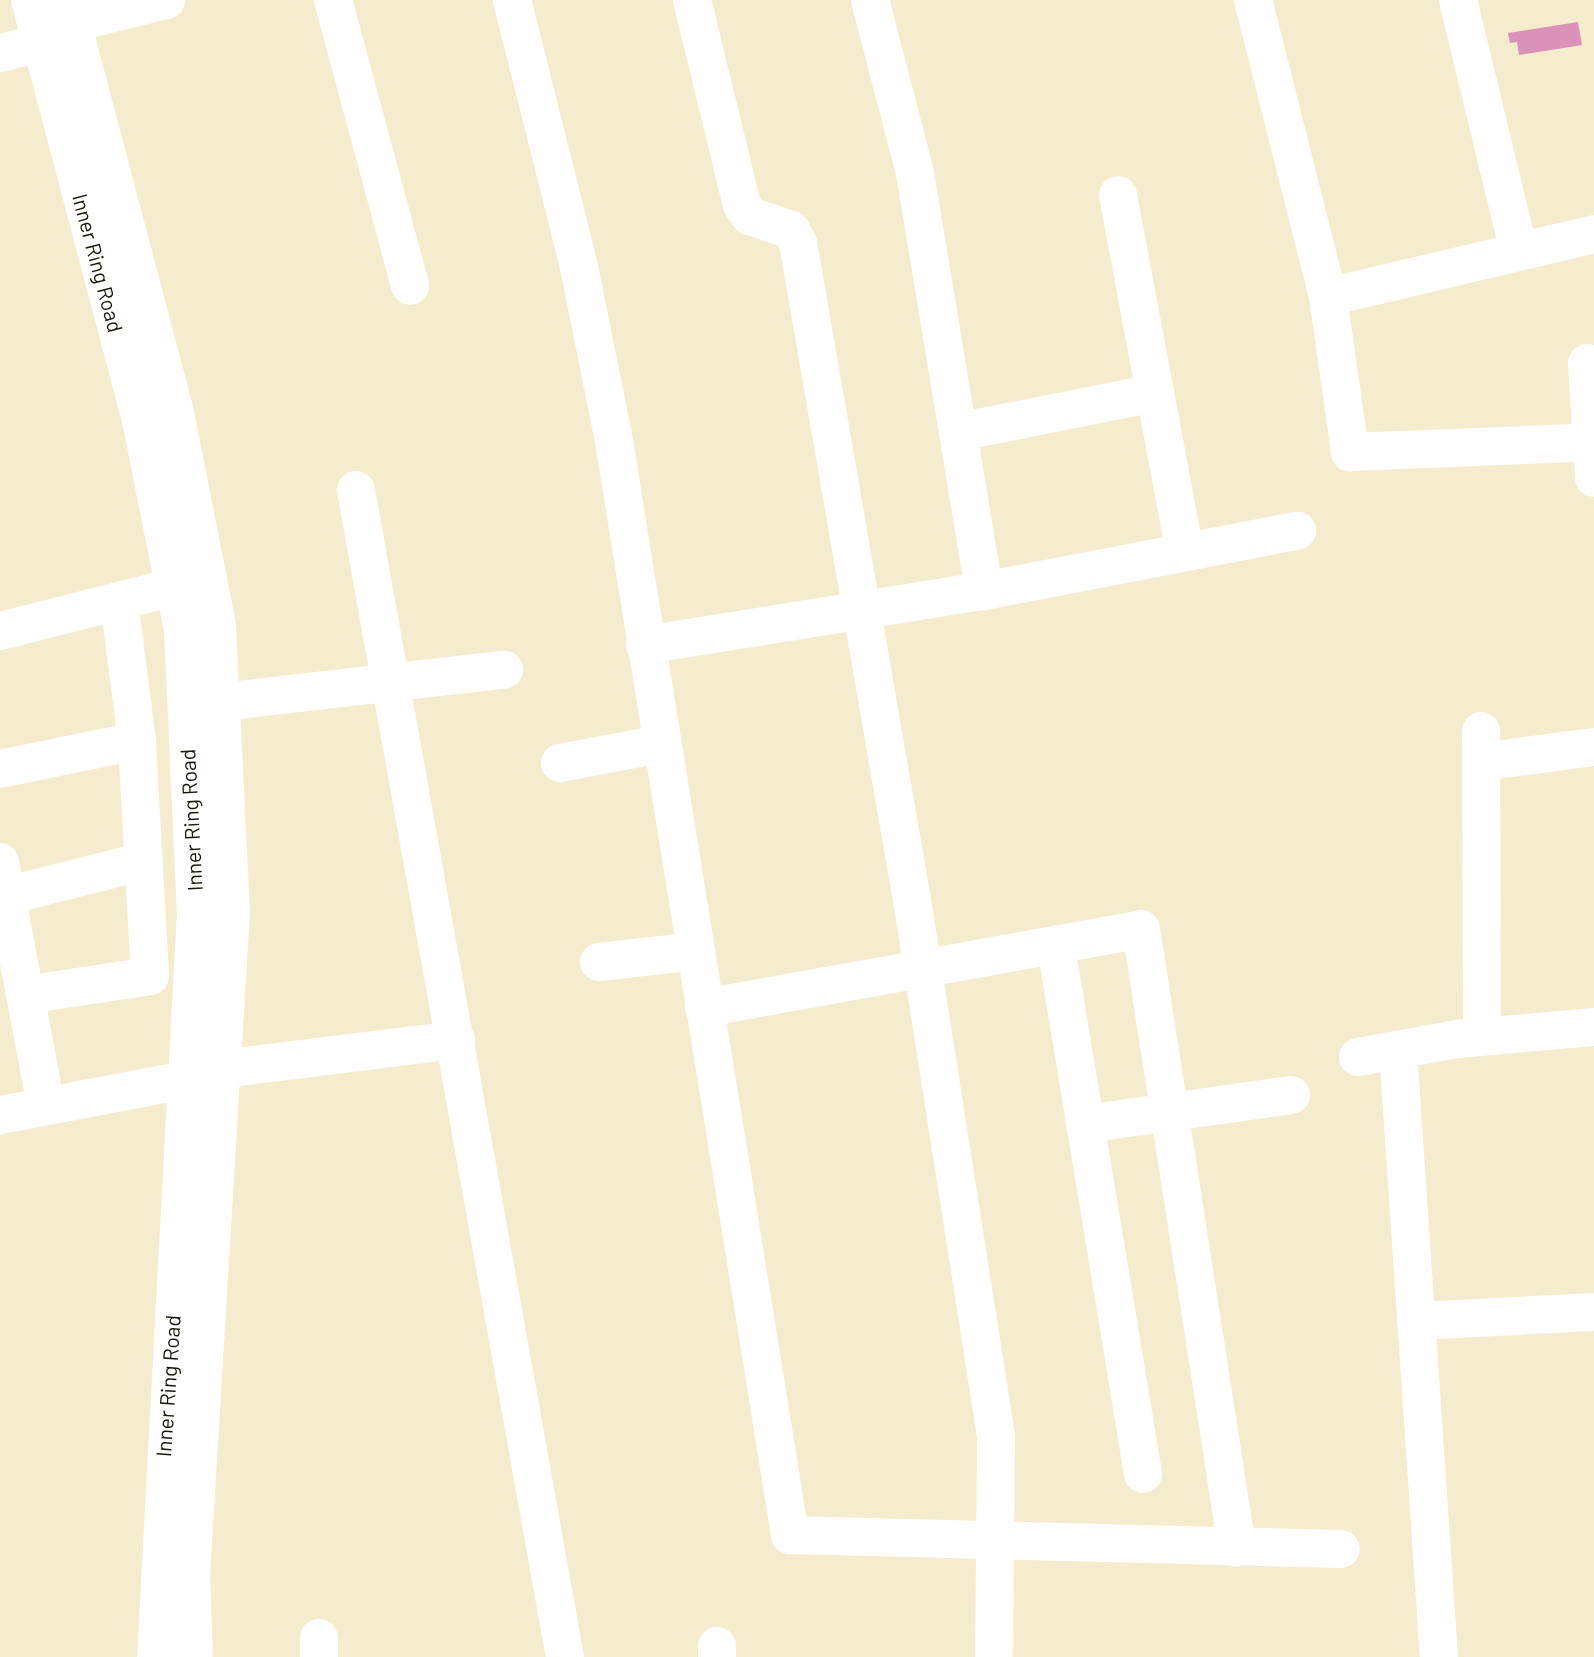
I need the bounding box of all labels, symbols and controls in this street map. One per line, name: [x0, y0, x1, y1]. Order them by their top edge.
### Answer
street label: Inner Ring Road: [67, 191, 129, 335]
street label: Inner Ring Road: [175, 748, 207, 892]
street label: Inner Ring Road: [150, 1314, 186, 1458]

